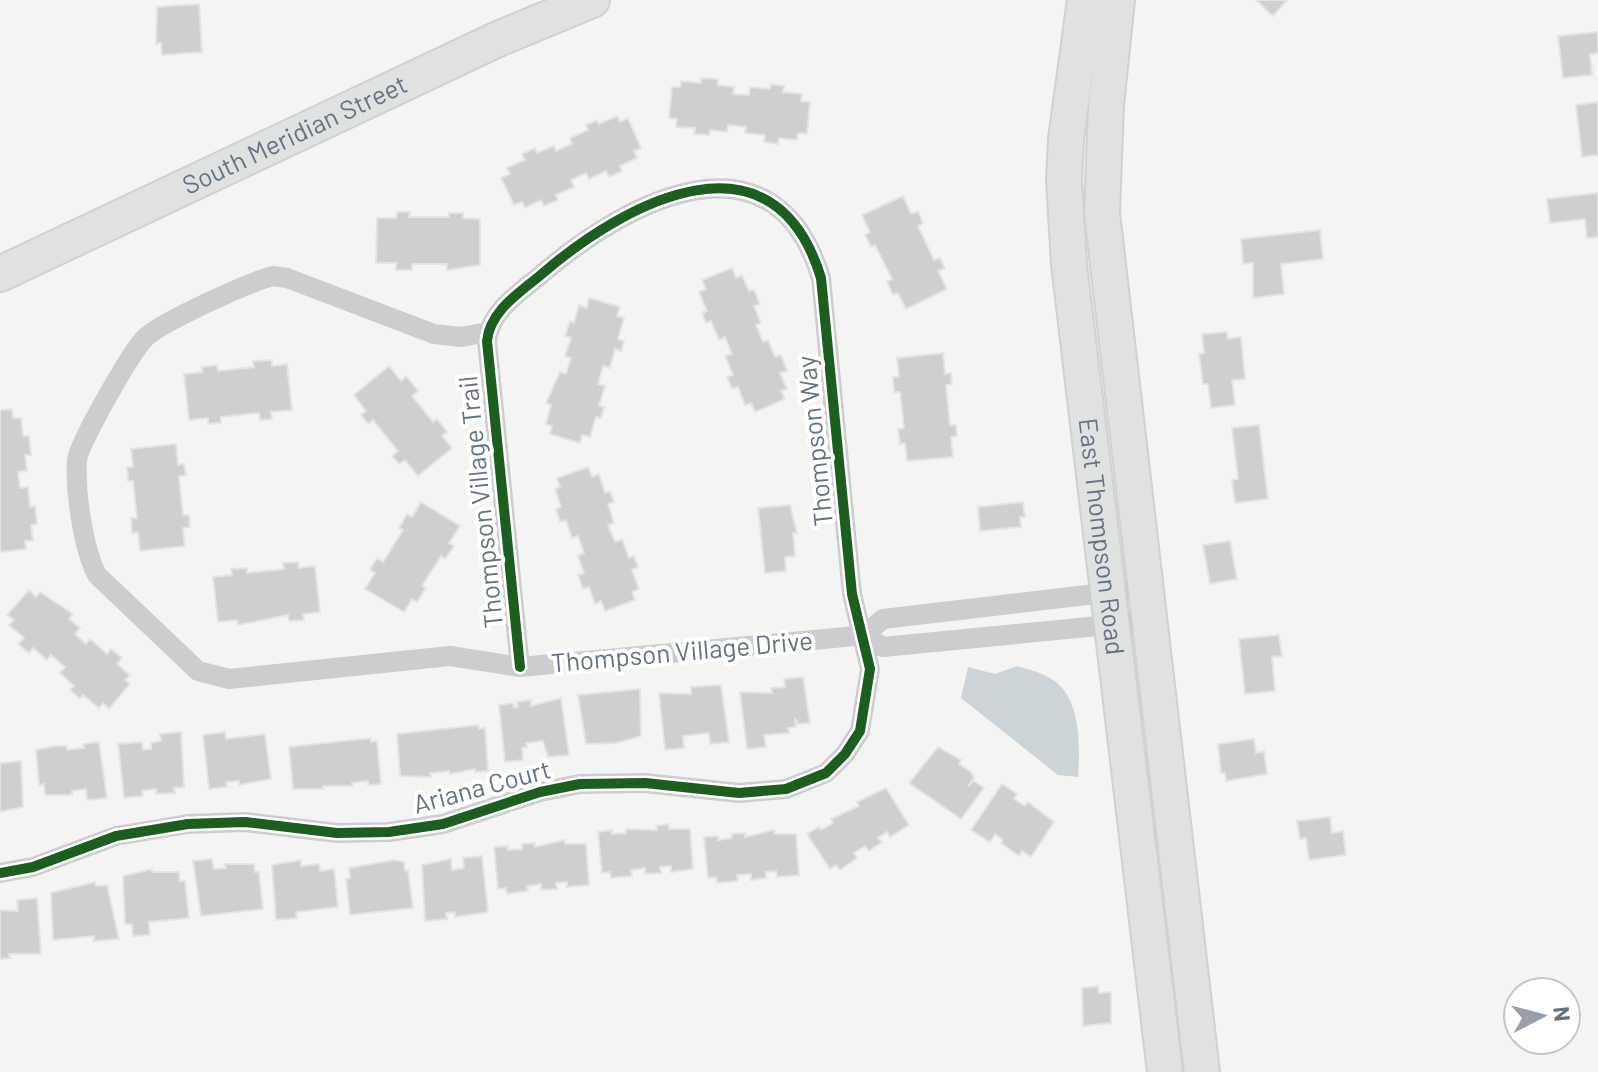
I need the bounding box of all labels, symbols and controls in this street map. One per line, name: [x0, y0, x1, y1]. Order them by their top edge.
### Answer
street label: South Meridian Street: [177, 67, 412, 200]
street label: Thompson Way: [789, 354, 838, 528]
street label: Thompson Village Trail: [451, 375, 508, 630]
street label: East Thompson Road: [1073, 416, 1132, 657]
street label: Thompson Village Drive: [550, 624, 814, 677]
street label: Ariana Court: [410, 752, 554, 819]
north arrow: [1502, 976, 1582, 1056]
text: N: [1549, 1005, 1577, 1022]

